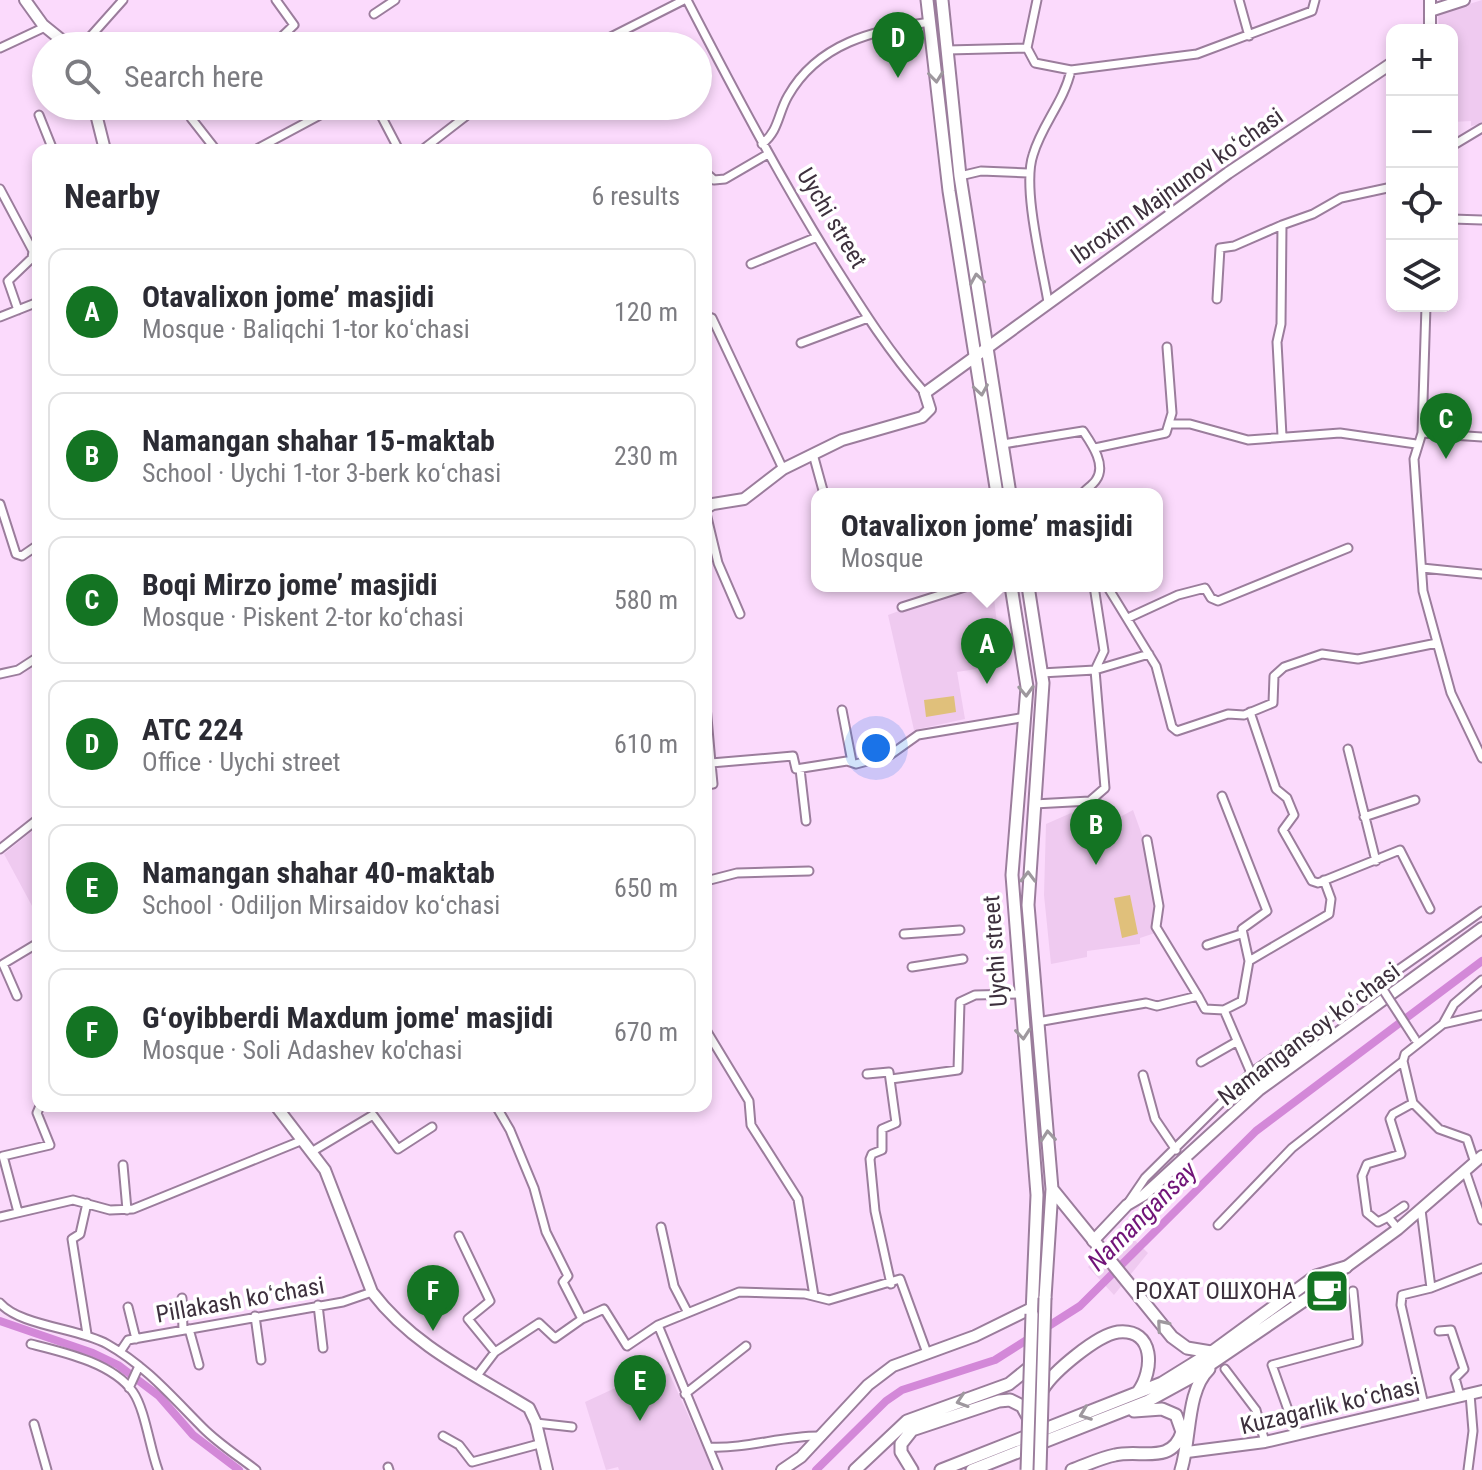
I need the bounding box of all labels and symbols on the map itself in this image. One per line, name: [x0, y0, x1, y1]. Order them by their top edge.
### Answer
pin: D: [872, 12, 924, 78]
one-way arrow: [927, 71, 944, 84]
street label: Ibroxim Majnunov koʻchasi: [1065, 102, 1289, 270]
street label: Uychi street: [791, 163, 873, 273]
one-way arrow: [969, 272, 986, 285]
one-way arrow: [972, 383, 989, 397]
pin: C: [1420, 393, 1472, 459]
pin: A: [961, 618, 1013, 684]
one-way arrow: [1017, 685, 1034, 698]
your location: [856, 728, 896, 768]
pin: B: [1070, 799, 1122, 865]
one-way arrow: [1019, 870, 1037, 883]
street label: Uychi street: [977, 894, 1013, 1008]
street label: Namangansoy koʻchasi: [1213, 957, 1405, 1111]
one-way arrow: [1015, 1028, 1032, 1041]
one-way arrow: [1040, 1129, 1057, 1142]
water label: Namangansay: [1081, 1154, 1204, 1277]
pin: F: [407, 1265, 459, 1331]
cafe icon: РОХАТ ОШХОНА: [1303, 1267, 1351, 1315]
street label: Pillakash koʻchasi: [154, 1271, 326, 1329]
place label: РОХАТ ОШХОНА: [1135, 1277, 1296, 1305]
one-way arrow: [1157, 1320, 1172, 1334]
pin: E: [614, 1355, 666, 1421]
street label: Kuzagarlik koʻchasi: [1238, 1372, 1422, 1440]
one-way arrow: [956, 1391, 970, 1407]
one-way arrow: [1079, 1404, 1093, 1421]

